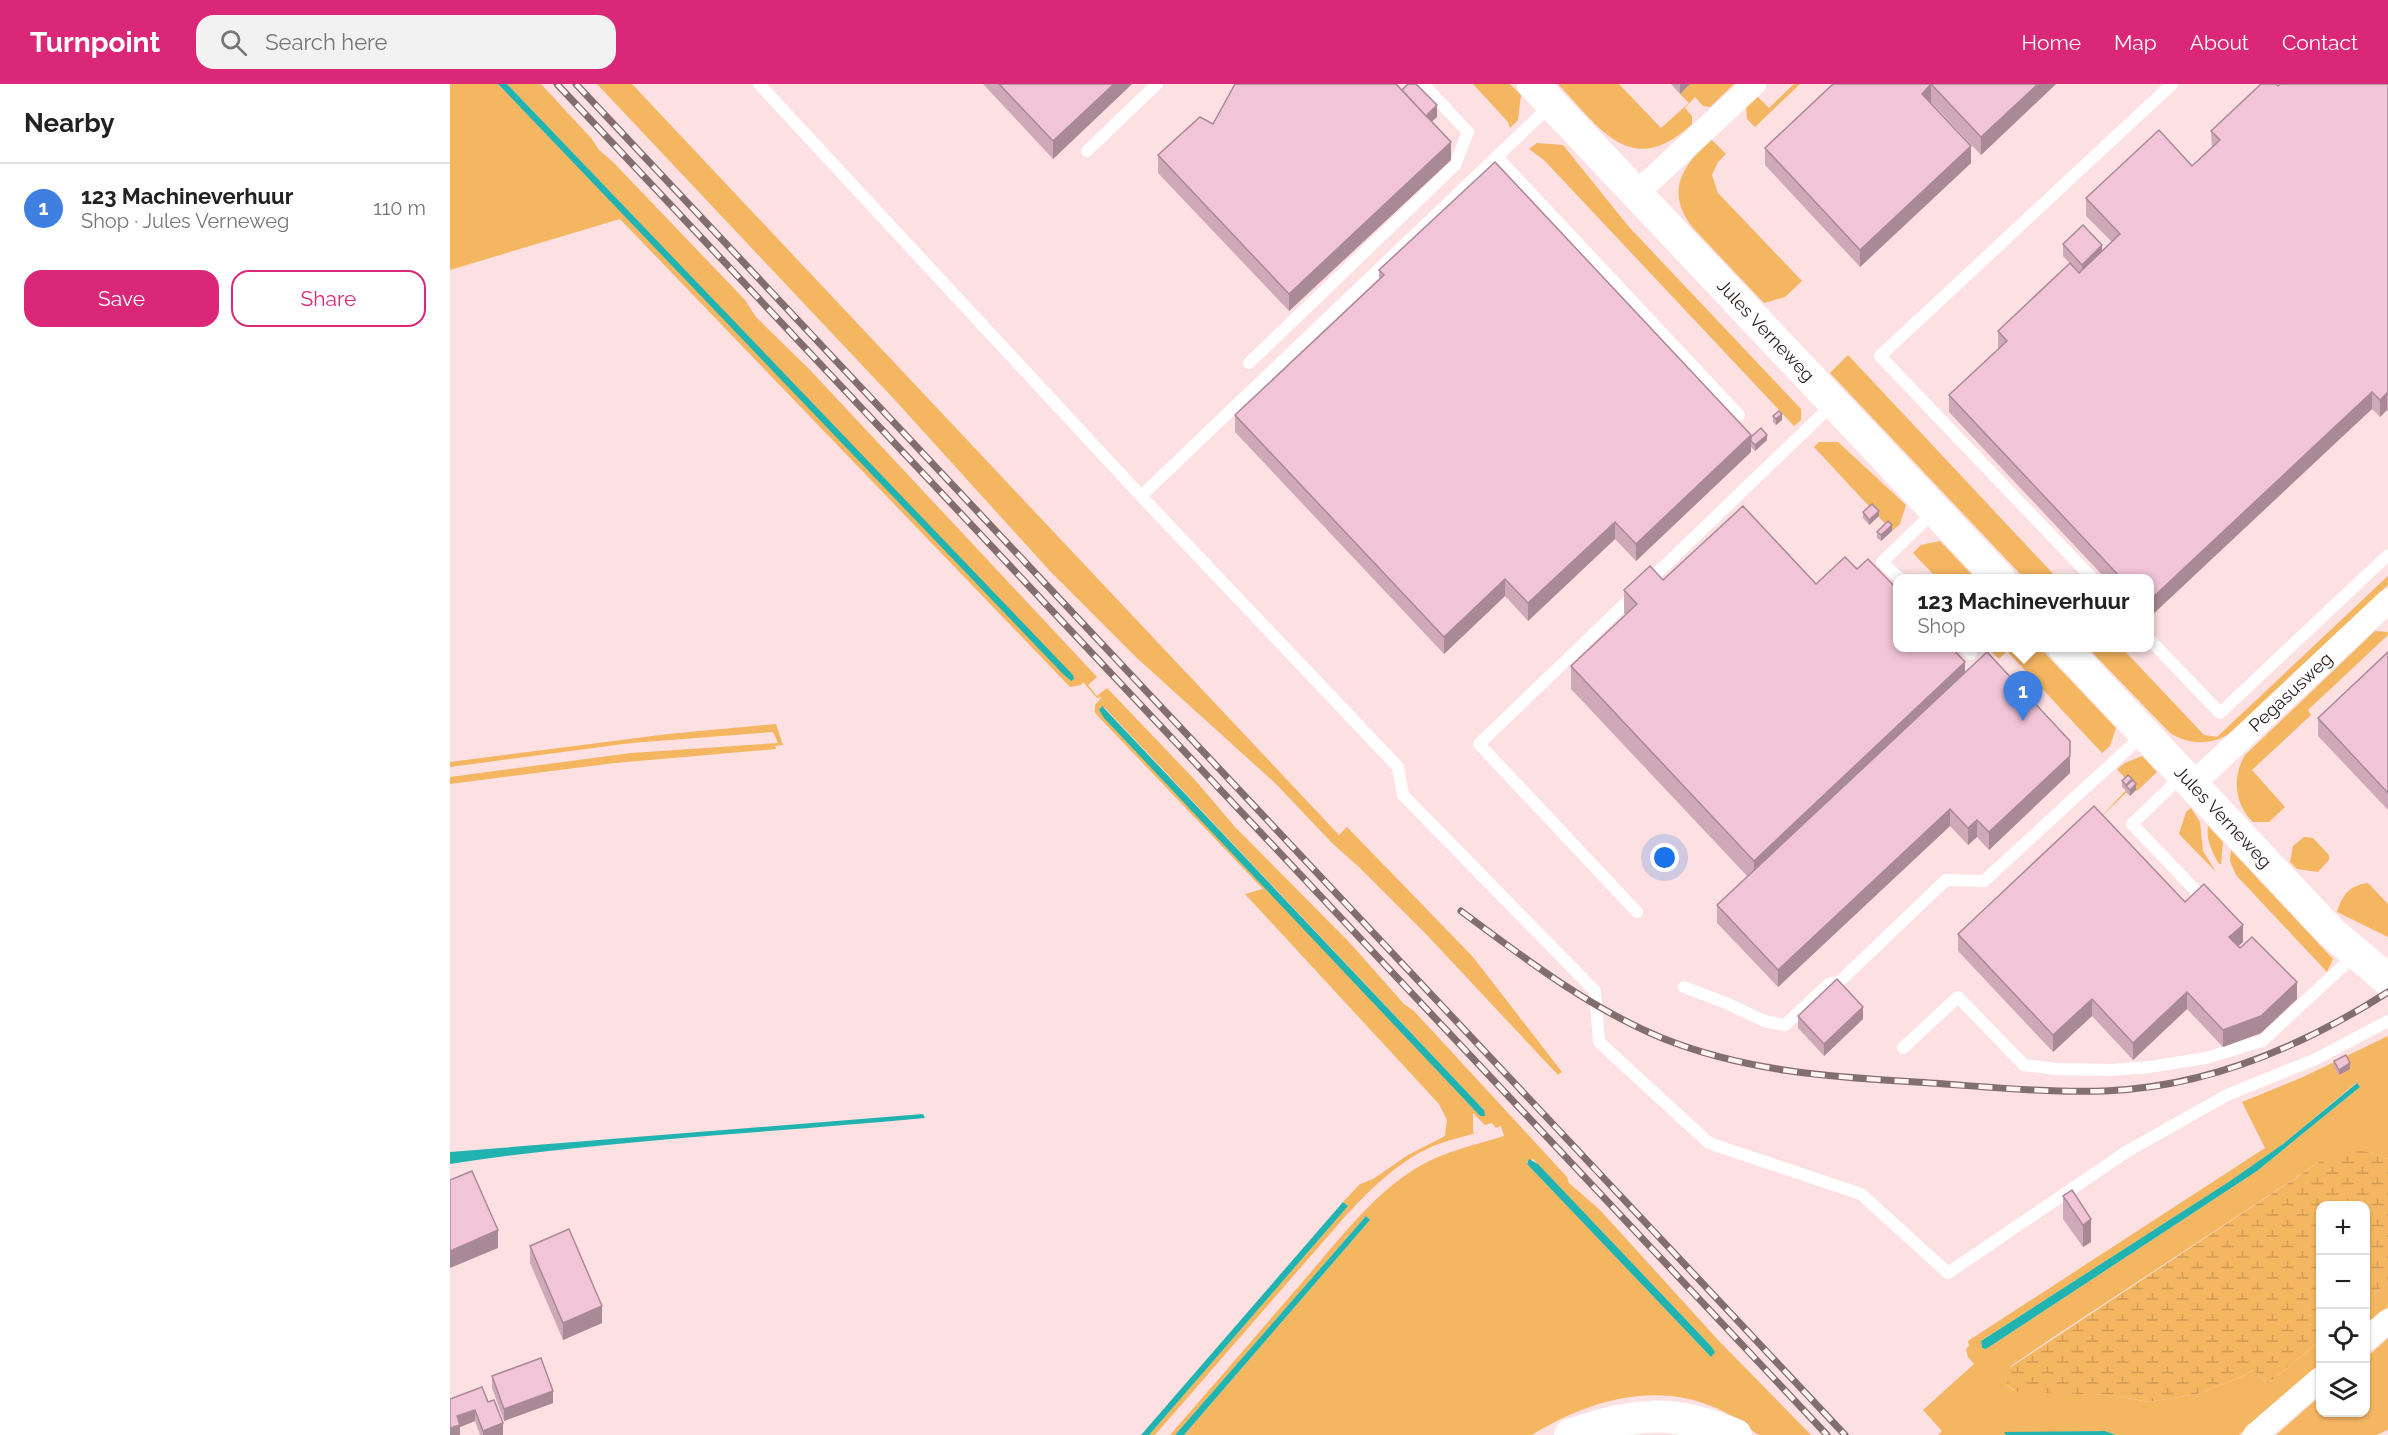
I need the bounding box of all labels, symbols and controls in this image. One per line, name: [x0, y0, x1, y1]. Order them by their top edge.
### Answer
search box: [196, 15, 616, 69]
text: Turnpoint: [30, 26, 160, 59]
icon: search: [217, 26, 250, 59]
text: Search here: [265, 29, 387, 55]
text: Home: [2022, 30, 2081, 55]
text: Map: [2114, 30, 2157, 55]
text: About: [2190, 30, 2249, 55]
text: Contact: [2282, 30, 2358, 55]
text: Nearby: [24, 108, 114, 138]
text: 123 Machineverhuur: [81, 183, 293, 209]
text: 1: [39, 196, 48, 220]
text: 110 m: [373, 196, 426, 220]
text: Shop · Jules Verneweg: [81, 209, 289, 233]
button: Save: [24, 270, 219, 327]
button: Share: [231, 270, 426, 327]
street label: Jules Verneweg: [1713, 275, 1819, 386]
popup: [1893, 574, 2154, 652]
text: 123 Machineverhuur: [1917, 588, 2130, 614]
text: Shop: [1917, 614, 1965, 638]
street label: Pegasusweg: [2244, 648, 2336, 736]
pin: 1: [2004, 672, 2042, 721]
street label: Jules Verneweg: [2170, 761, 2276, 872]
your location: [1650, 843, 1679, 872]
map controls: [2316, 1201, 2370, 1417]
button: +: [2316, 1201, 2370, 1255]
button: −: [2316, 1255, 2370, 1309]
button: locate: [2316, 1309, 2370, 1363]
button: layers: [2316, 1363, 2370, 1417]

